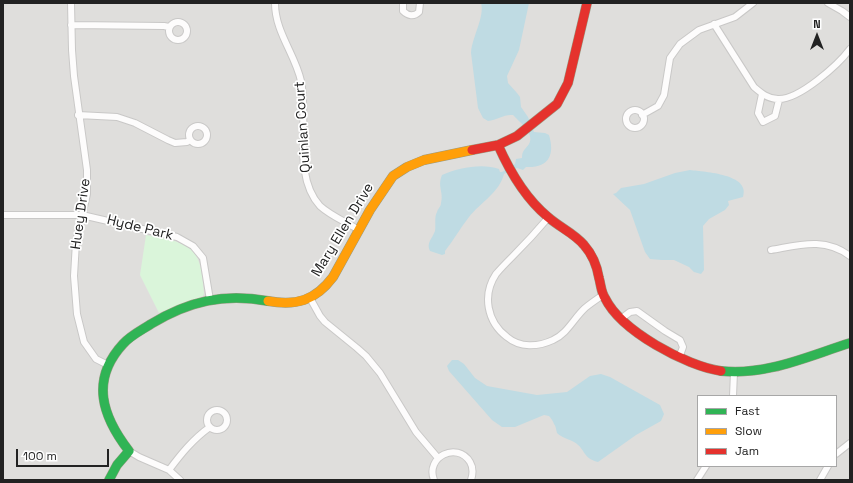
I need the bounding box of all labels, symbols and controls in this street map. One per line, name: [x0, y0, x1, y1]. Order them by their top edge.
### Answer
north arrow: [797, 16, 837, 56]
text: N: [813, 17, 821, 31]
street label: Quinlan Court: [291, 81, 315, 173]
street label: Huey Drive: [68, 177, 94, 251]
street label: Mary Ellen Drive: [308, 180, 378, 280]
street label: Hyde Park: [105, 212, 175, 244]
legend: [697, 395, 837, 467]
text: Fast: [735, 403, 760, 419]
text: Slow: [735, 423, 762, 439]
scale bar: [18, 441, 111, 467]
text: Jam: [735, 443, 759, 459]
text: 100 m: [23, 448, 57, 464]

